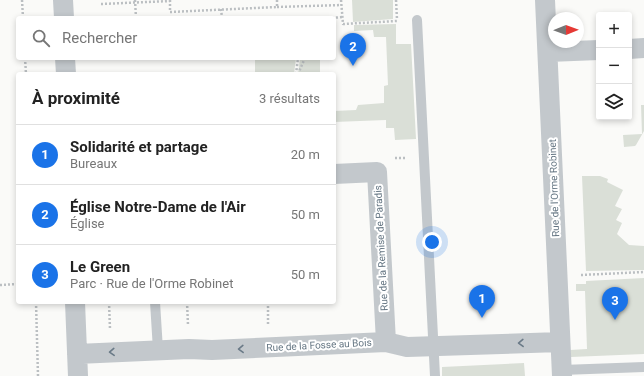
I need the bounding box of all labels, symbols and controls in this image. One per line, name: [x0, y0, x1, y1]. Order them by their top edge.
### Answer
north arrow: [548, 12, 584, 48]
map controls: [596, 12, 632, 120]
button: +: [596, 12, 632, 48]
search box: [16, 16, 336, 60]
icon: search: [30, 27, 52, 49]
text: Rechercher: [62, 29, 137, 47]
pin: 2: [340, 33, 366, 66]
button: −: [596, 48, 632, 84]
button: layers: [596, 84, 632, 120]
text: À proximité: [32, 88, 120, 108]
text: 3 résultats: [259, 91, 320, 106]
text: Solidarité et partage: [70, 138, 207, 156]
street label: Rue de l'Orme Robinet: [547, 139, 561, 237]
text: 1: [41, 147, 49, 162]
text: 20 m: [291, 147, 320, 162]
text: Bureaux: [70, 156, 117, 171]
street label: Rue de la Remise de Paradis: [372, 185, 390, 311]
text: Église Notre-Dame de l'Air: [70, 198, 246, 216]
text: 2: [41, 207, 49, 222]
text: 50 m: [291, 207, 320, 222]
text: Église: [70, 216, 105, 231]
your location: [422, 232, 442, 252]
text: Le Green: [70, 258, 130, 276]
text: 3: [41, 267, 49, 282]
text: 50 m: [291, 267, 320, 282]
text: Parc · Rue de l'Orme Robinet: [70, 276, 233, 291]
pin: 1: [469, 285, 495, 318]
pin: 3: [602, 287, 628, 320]
street label: Rue de la Fosse au Bois: [266, 337, 372, 353]
one-way arrow: [518, 339, 524, 347]
one-way arrow: [238, 344, 244, 353]
one-way arrow: [109, 348, 115, 356]

